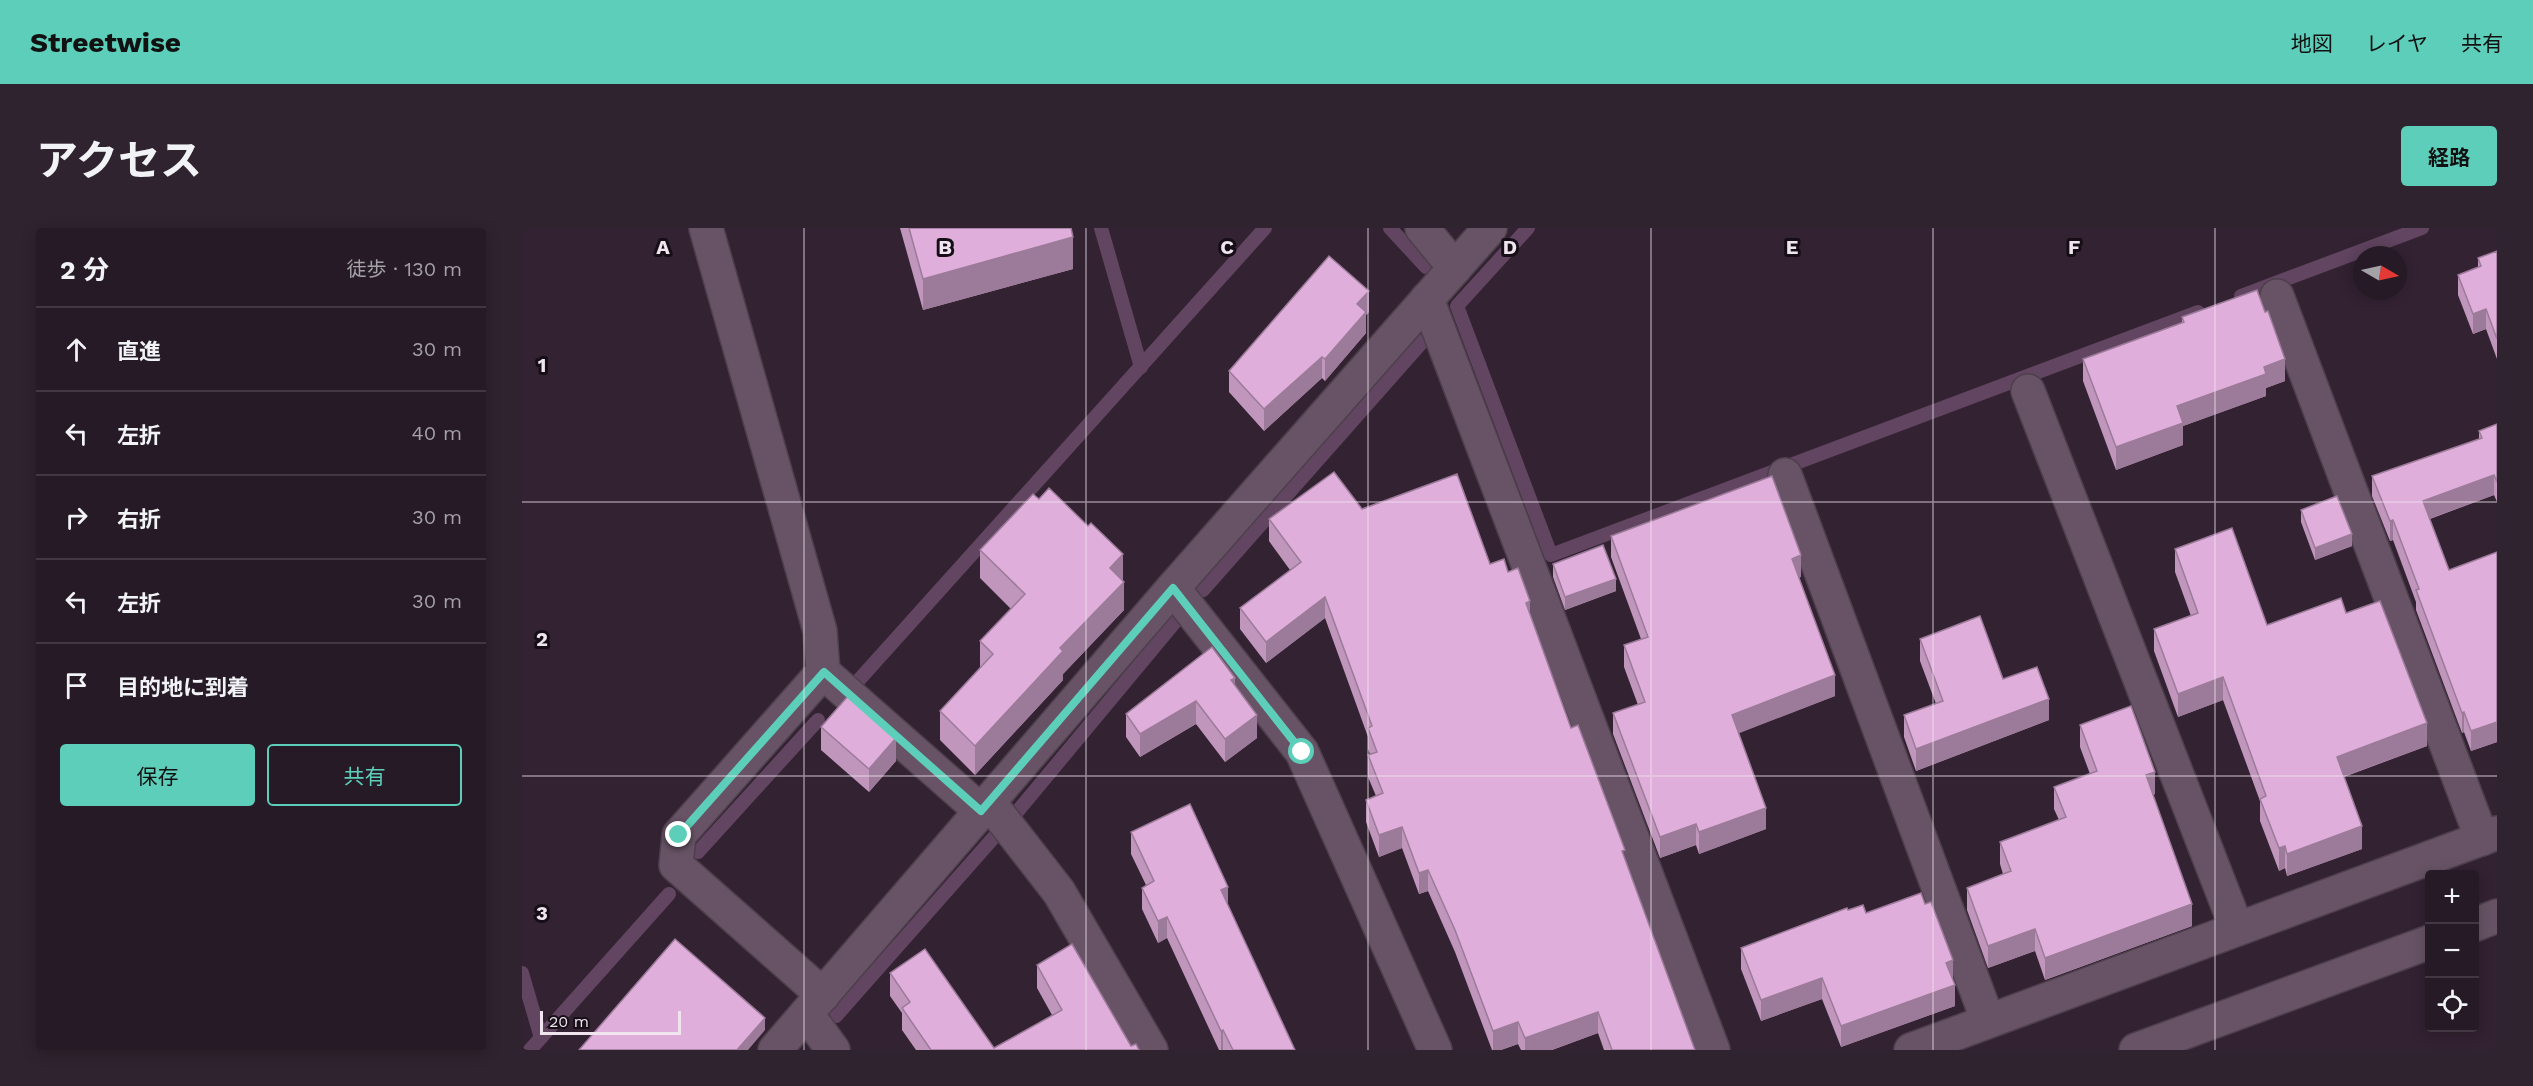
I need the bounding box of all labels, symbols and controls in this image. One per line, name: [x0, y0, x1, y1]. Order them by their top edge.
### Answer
text: Streetwise: [30, 26, 181, 59]
text: 地図: [2291, 31, 2333, 56]
text: レイヤ: [2366, 31, 2428, 56]
text: 共有: [2461, 31, 2503, 56]
button: 経路: [2401, 126, 2497, 186]
text: アクセス: [36, 136, 202, 185]
text: A: [656, 235, 670, 259]
text: B: [938, 235, 952, 259]
text: C: [1220, 235, 1234, 259]
text: D: [1503, 235, 1517, 259]
text: E: [1786, 235, 1798, 259]
text: F: [2068, 235, 2080, 259]
north arrow: [2353, 246, 2407, 300]
text: 2 分: [60, 255, 109, 285]
text: 徒歩 · 130 m: [346, 257, 462, 281]
icon: ahead: [60, 333, 93, 366]
text: 30 m: [412, 337, 462, 361]
text: 直進: [117, 339, 161, 364]
text: 1: [538, 353, 546, 377]
icon: left: [60, 417, 93, 450]
text: 40 m: [411, 421, 462, 445]
text: 左折: [117, 423, 161, 448]
icon: right: [60, 501, 93, 534]
text: 30 m: [412, 505, 462, 529]
text: 右折: [117, 507, 161, 532]
icon: left: [60, 585, 93, 618]
text: 30 m: [412, 589, 462, 613]
text: 左折: [117, 591, 161, 616]
text: 2: [536, 627, 548, 651]
icon: arrive: [60, 669, 93, 702]
text: 目的地に到着: [117, 675, 249, 700]
route start: [1288, 738, 1314, 764]
button: 保存: [60, 744, 255, 806]
button: 共有: [267, 744, 462, 806]
route end: [665, 821, 691, 847]
map controls: [2425, 870, 2479, 1032]
button: +: [2425, 870, 2479, 924]
text: 3: [536, 901, 548, 925]
button: −: [2425, 924, 2479, 978]
button: locate: [2425, 978, 2479, 1032]
scale bar: [540, 1008, 681, 1036]
text: 20 m: [549, 1012, 589, 1031]

